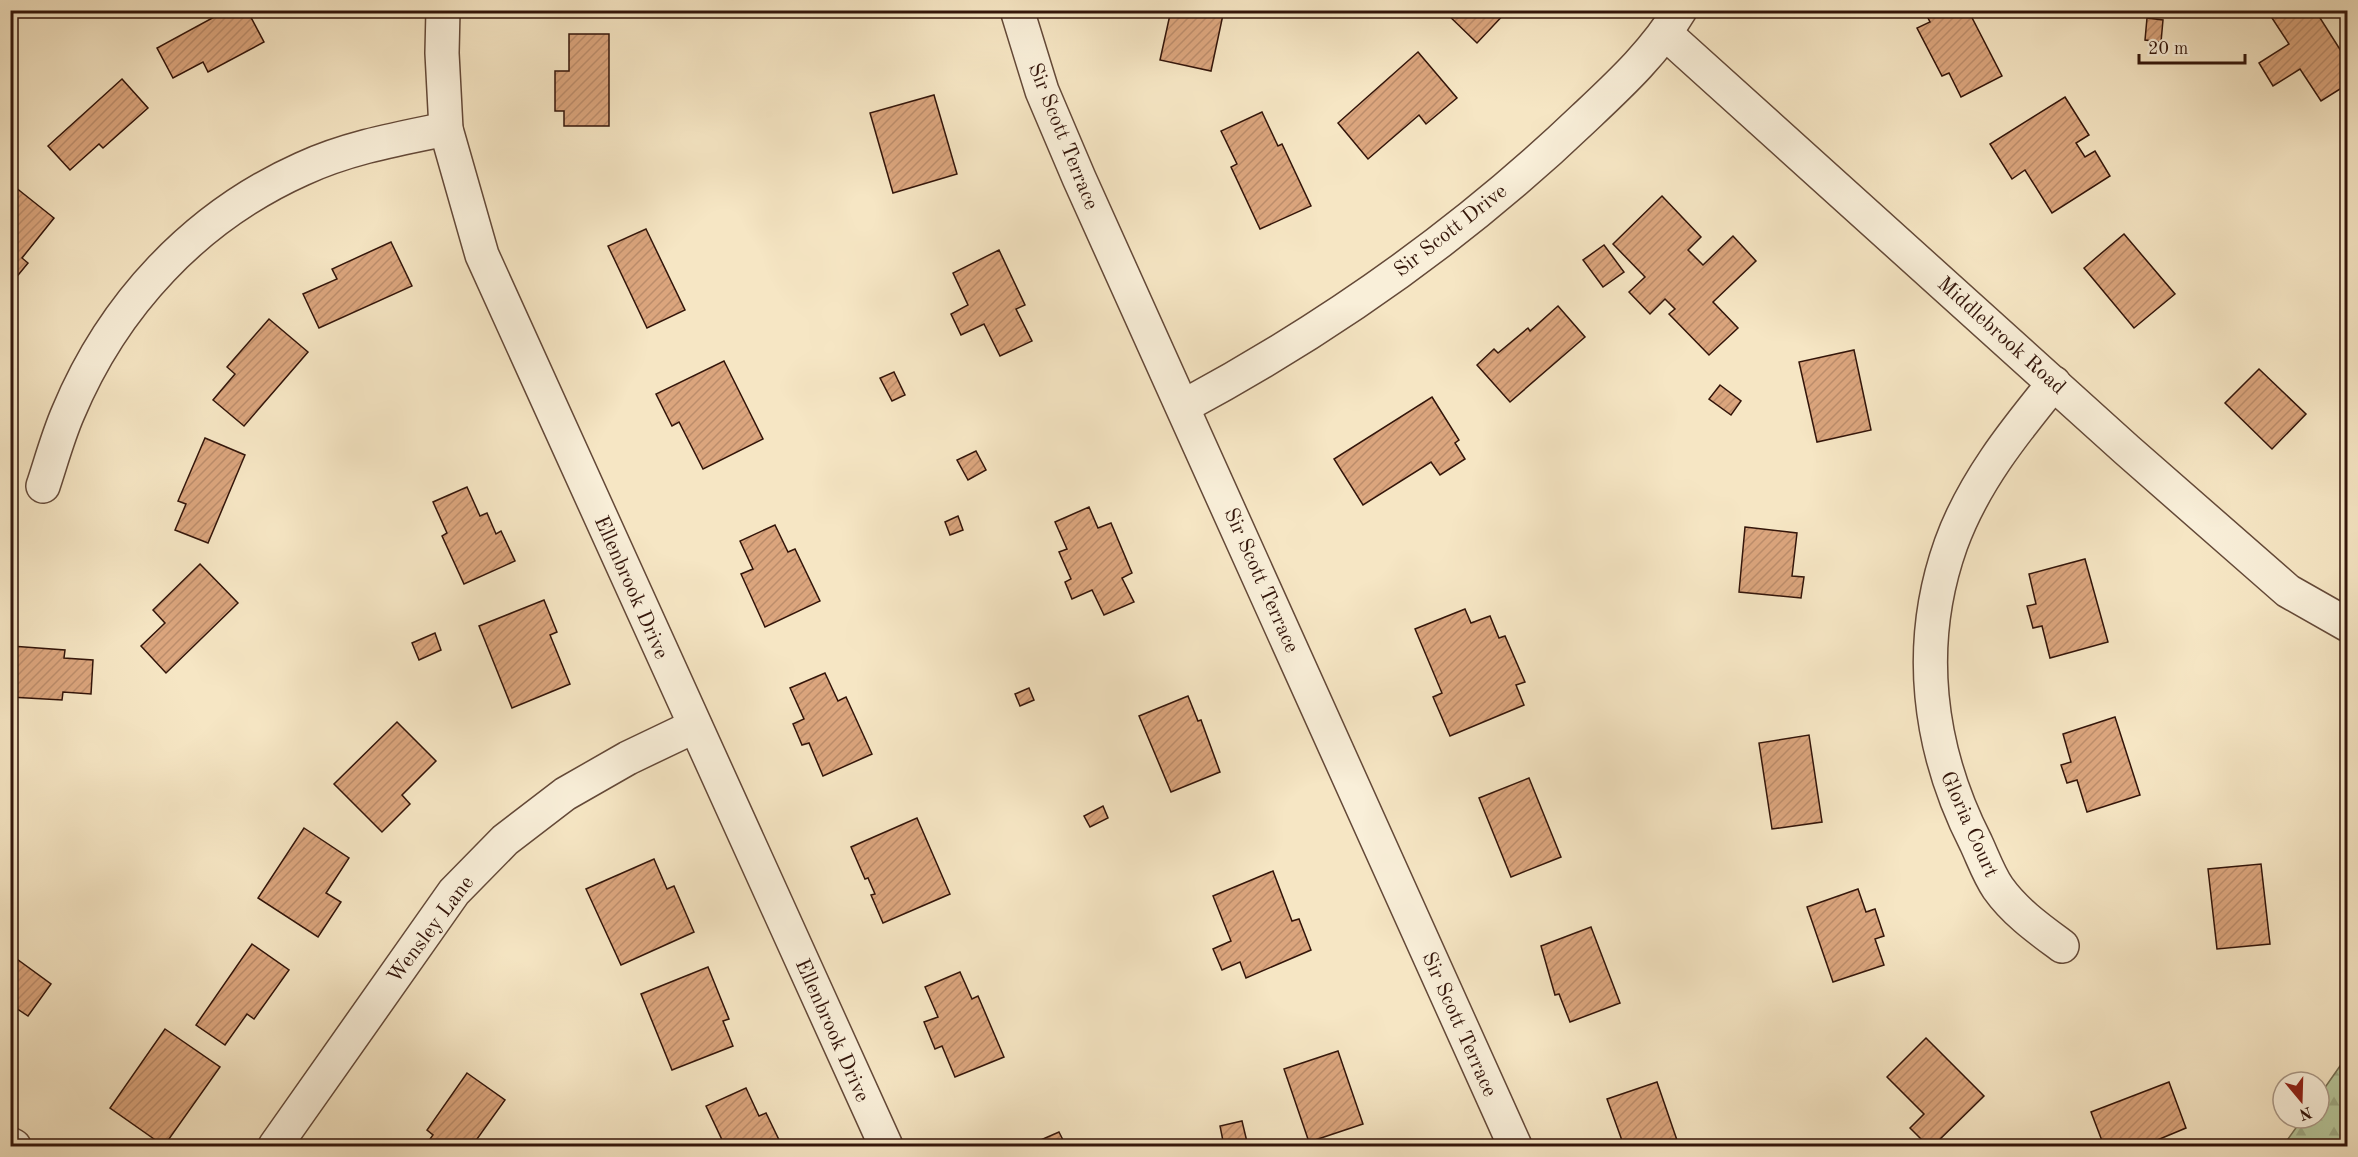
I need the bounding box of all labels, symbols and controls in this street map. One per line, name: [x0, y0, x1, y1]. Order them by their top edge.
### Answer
scale bar: [2139, 27, 2246, 65]
text: 20 m: [2148, 40, 2188, 58]
street label: Sir Scott Terrace: [1024, 60, 1102, 213]
street label: Sir Scott Drive: [1391, 181, 1511, 282]
street label: Middlebrook Road: [1933, 273, 2069, 399]
street label: Sir Scott Terrace: [1219, 505, 1302, 656]
street label: Ellenbrook Drive: [590, 513, 672, 662]
street label: Gloria Court: [1936, 769, 2001, 881]
street label: Wensley Lane: [384, 872, 478, 987]
street label: Sir Scott Terrace: [1417, 949, 1500, 1100]
street label: Ellenbrook Drive: [791, 956, 873, 1105]
north arrow: [2271, 1070, 2331, 1130]
text: N: [2296, 1103, 2314, 1122]

